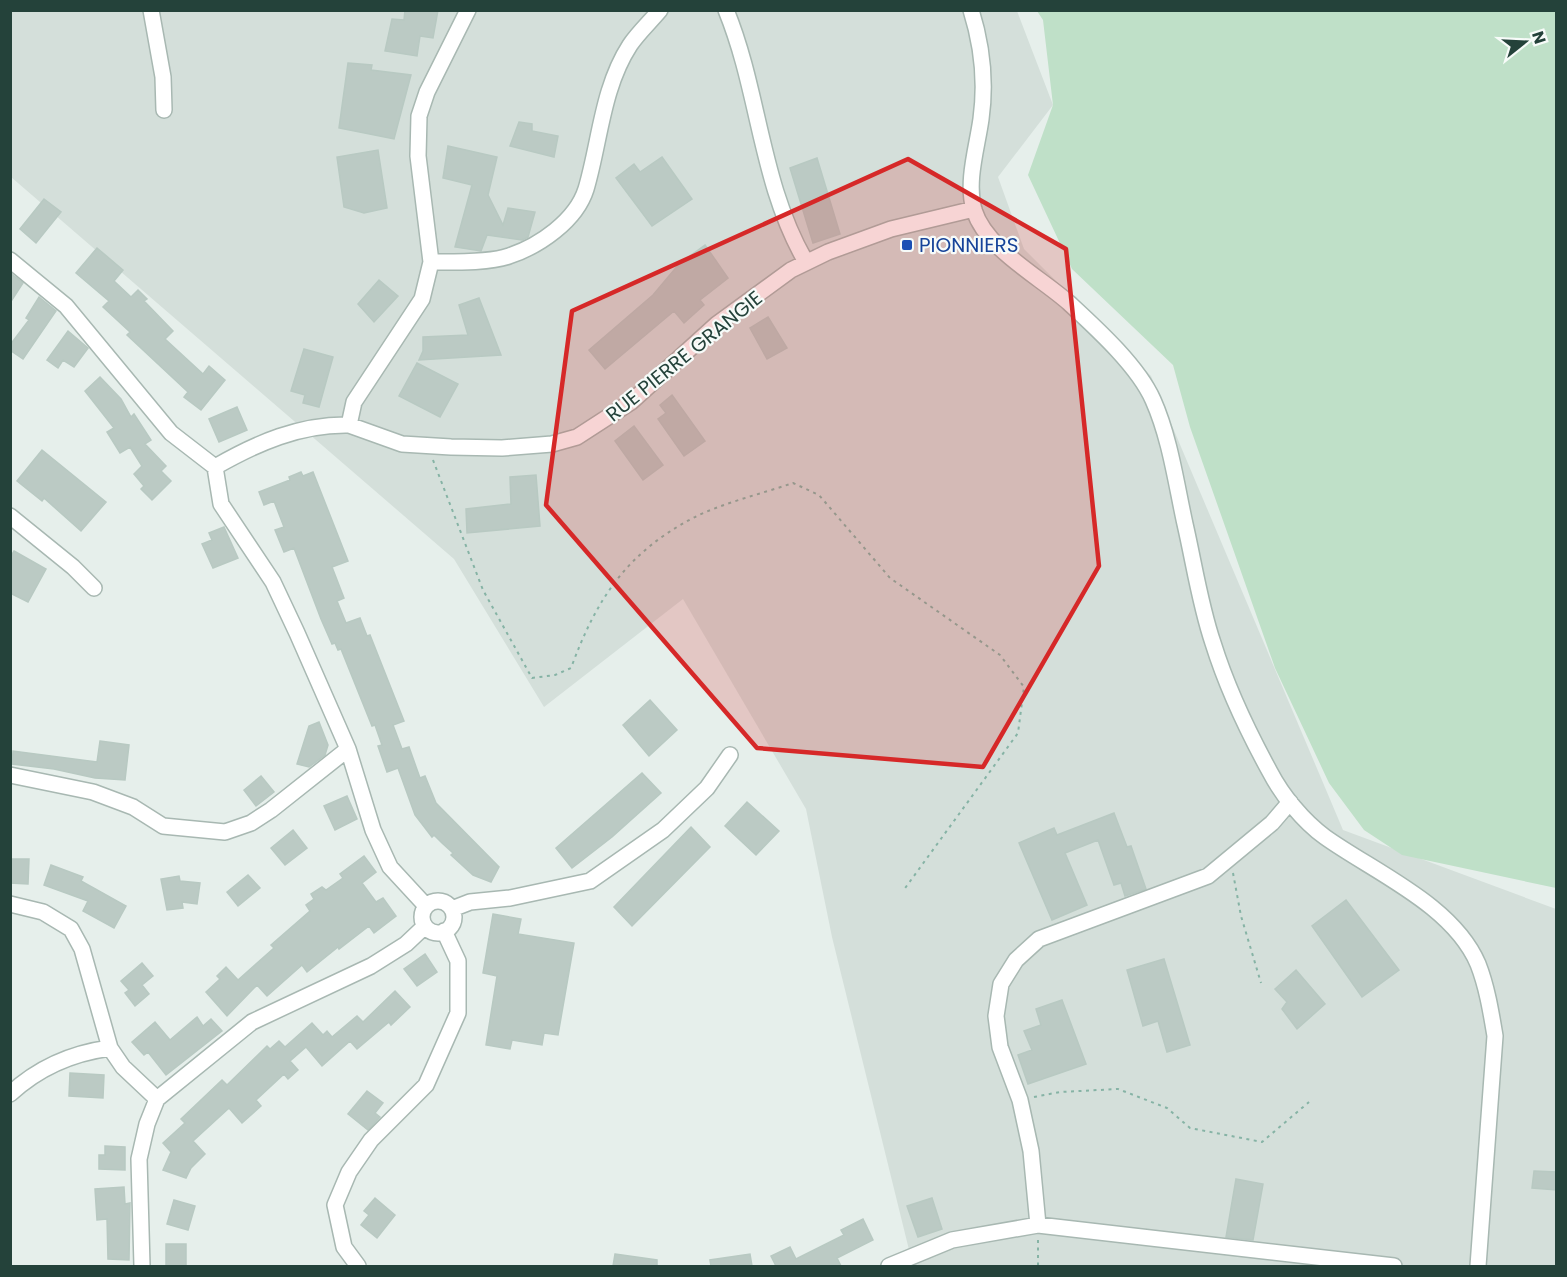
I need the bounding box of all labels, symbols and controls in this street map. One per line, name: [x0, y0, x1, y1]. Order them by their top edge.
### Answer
north arrow: [1495, 12, 1555, 72]
text: N: [1526, 28, 1552, 47]
place label: PIONNIERS: [919, 231, 1018, 259]
marker: PIONNIERS: [900, 238, 914, 252]
street label: RUE PIERRE GRANGIE: [600, 284, 768, 428]

